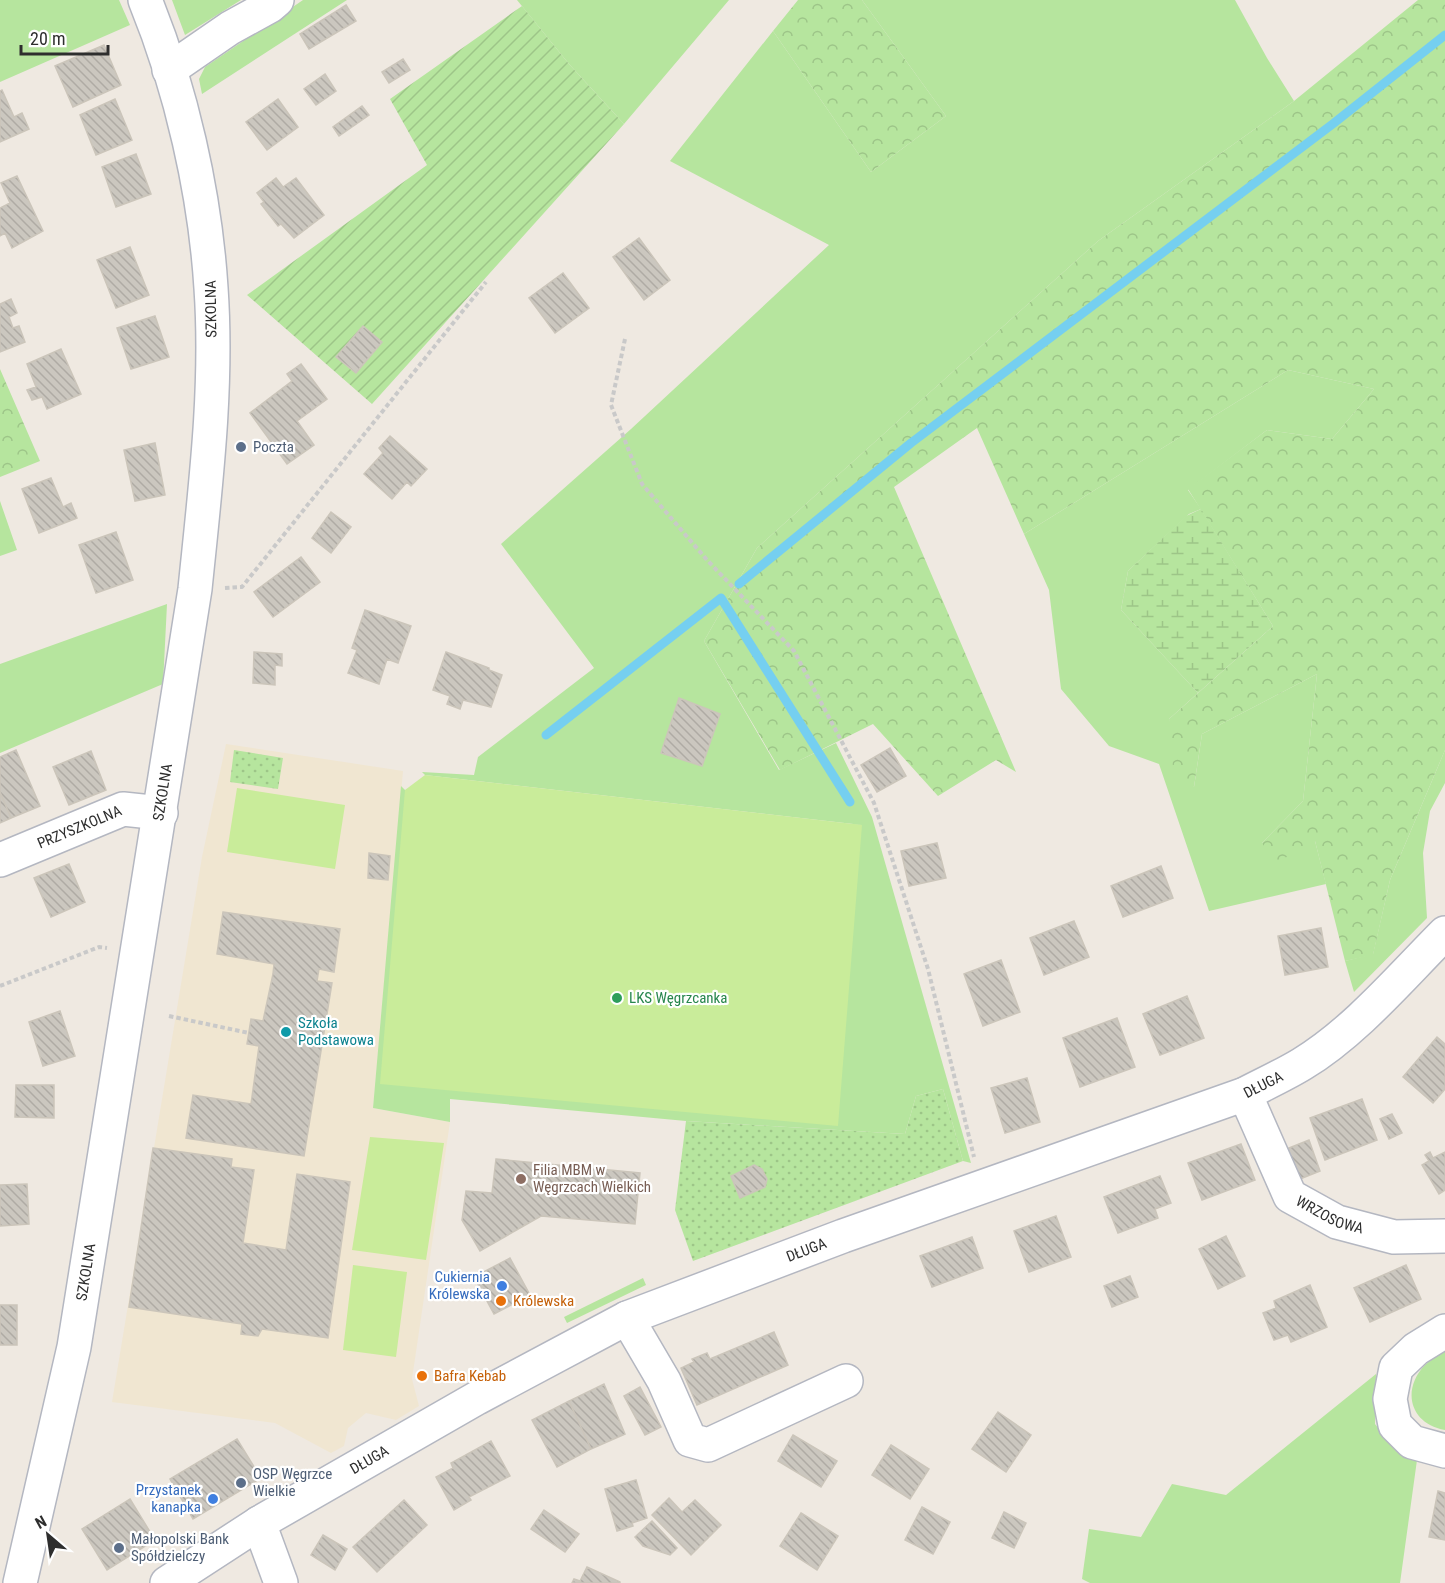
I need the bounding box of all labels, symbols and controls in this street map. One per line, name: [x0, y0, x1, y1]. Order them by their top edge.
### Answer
scale bar: [21, 18, 108, 56]
text: 20 m: [30, 28, 65, 49]
street label: SZKOLNA: [201, 280, 221, 338]
place label: Poczta: [253, 438, 294, 456]
marker: Poczta: [234, 440, 248, 454]
street label: SZKOLNA: [149, 762, 176, 822]
street label: PRZYSZKOLNA: [35, 801, 125, 853]
place label: LKS Węgrzcanka: [629, 989, 728, 1007]
marker: LKS Węgrzcanka: [610, 991, 624, 1005]
place label: Szkoła Podstawowa: [298, 1014, 374, 1049]
marker: Szkoła Podstawowa: [279, 1025, 293, 1039]
street label: DŁUGA: [1241, 1067, 1286, 1102]
place label: Filia MBM w Węgrzcach Wielkich: [533, 1161, 651, 1196]
marker: Filia MBM w Węgrzcach Wielkich: [514, 1172, 528, 1186]
street label: WRZOSOWA: [1293, 1192, 1366, 1238]
street label: DŁUGA: [784, 1234, 829, 1266]
street label: SZKOLNA: [73, 1242, 99, 1302]
place label: Cukiernia Królewska: [429, 1268, 490, 1303]
marker: Cukiernia Królewska: [495, 1279, 509, 1293]
place label: Królewska: [513, 1292, 574, 1310]
marker: Królewska: [494, 1294, 508, 1308]
place label: Bafra Kebab: [434, 1367, 506, 1385]
marker: Bafra Kebab: [415, 1369, 429, 1383]
street label: DŁUGA: [347, 1441, 392, 1478]
place label: OSP Węgrzce Wielkie: [253, 1465, 332, 1500]
marker: OSP Węgrzce Wielkie: [234, 1476, 248, 1490]
place label: Przystanek kanapka: [136, 1481, 201, 1516]
marker: Przystanek kanapka: [206, 1492, 220, 1506]
north arrow: [18, 1505, 78, 1565]
text: N: [32, 1512, 50, 1533]
place label: Małopolski Bank Spółdzielczy: [131, 1530, 229, 1565]
marker: Małopolski Bank Spółdzielczy: [112, 1541, 126, 1555]

